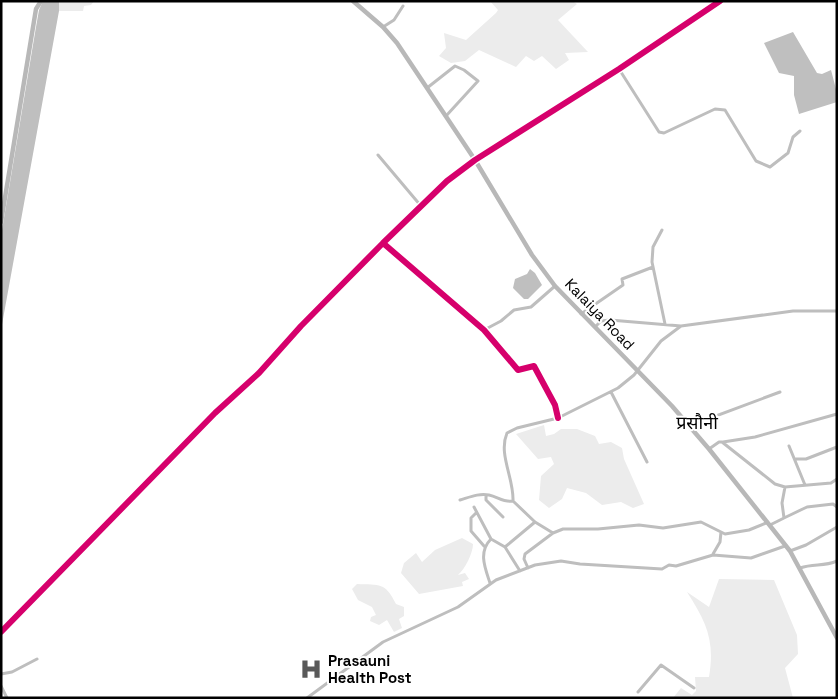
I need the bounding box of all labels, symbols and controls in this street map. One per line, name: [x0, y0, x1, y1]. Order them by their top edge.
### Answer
street label: Kalaiya Road: [561, 274, 639, 354]
district label: प्रसौनी: [676, 411, 718, 434]
place label: Prasauni Health Post: [328, 651, 412, 687]
hospital icon: Prasauni Health Post: [298, 656, 324, 682]

